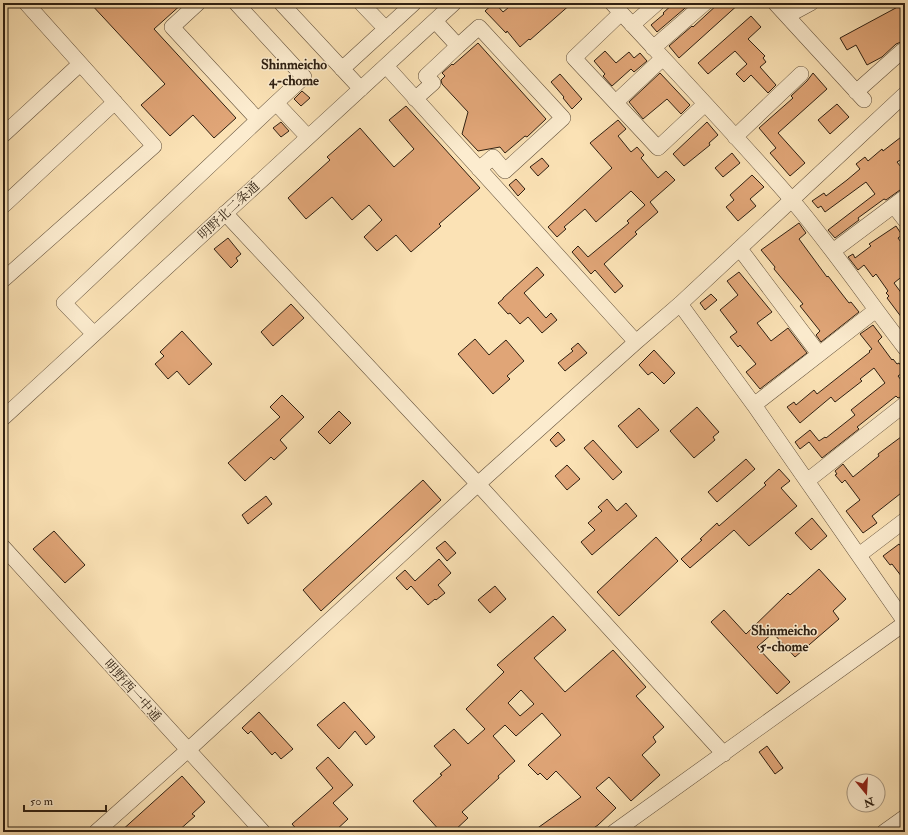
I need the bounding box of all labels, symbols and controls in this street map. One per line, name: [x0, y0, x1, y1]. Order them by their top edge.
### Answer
district label: Shinmeicho 4-chome: [261, 56, 327, 89]
street label: 明野北二条通: [195, 178, 263, 243]
district label: Shinmeicho 5-chome: [751, 622, 817, 655]
street label: 明野西一中通: [100, 656, 164, 725]
north arrow: [846, 773, 886, 813]
scale bar: [24, 787, 106, 813]
text: 50 m: [30, 794, 54, 809]
text: N: [861, 794, 877, 810]

